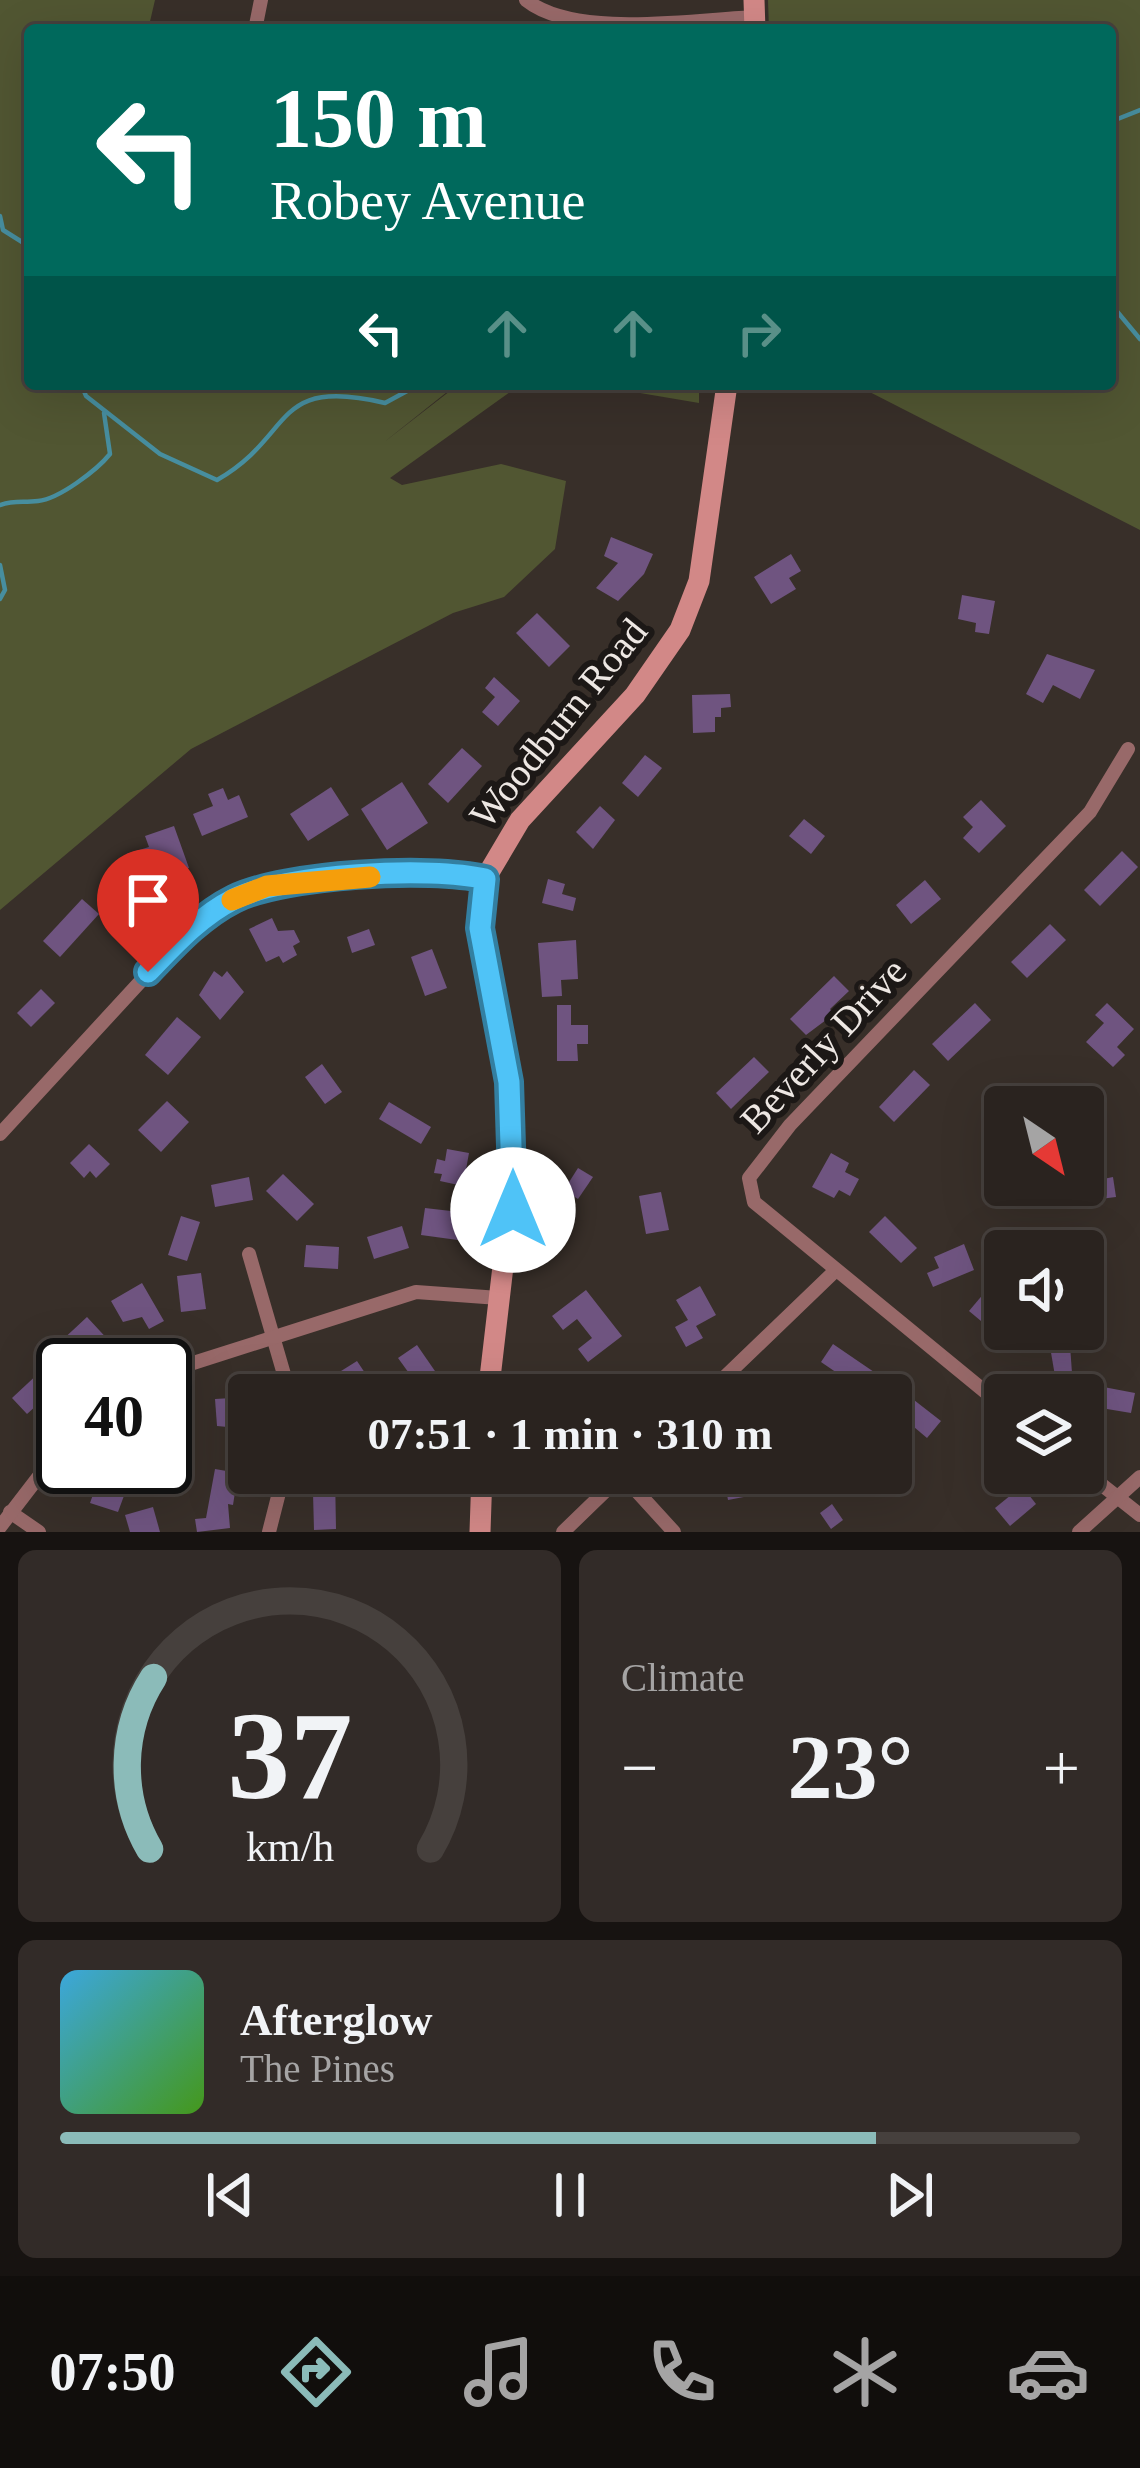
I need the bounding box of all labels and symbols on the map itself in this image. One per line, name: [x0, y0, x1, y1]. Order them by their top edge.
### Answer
street label: Woodburn Road: [461, 610, 655, 836]
pin: [97, 849, 199, 972]
street label: Beverly Drive: [732, 949, 915, 1142]
north arrow: [984, 1086, 1104, 1206]
position arrow: [450, 1147, 576, 1273]
speed limit sign: 40: [36, 1338, 192, 1494]

